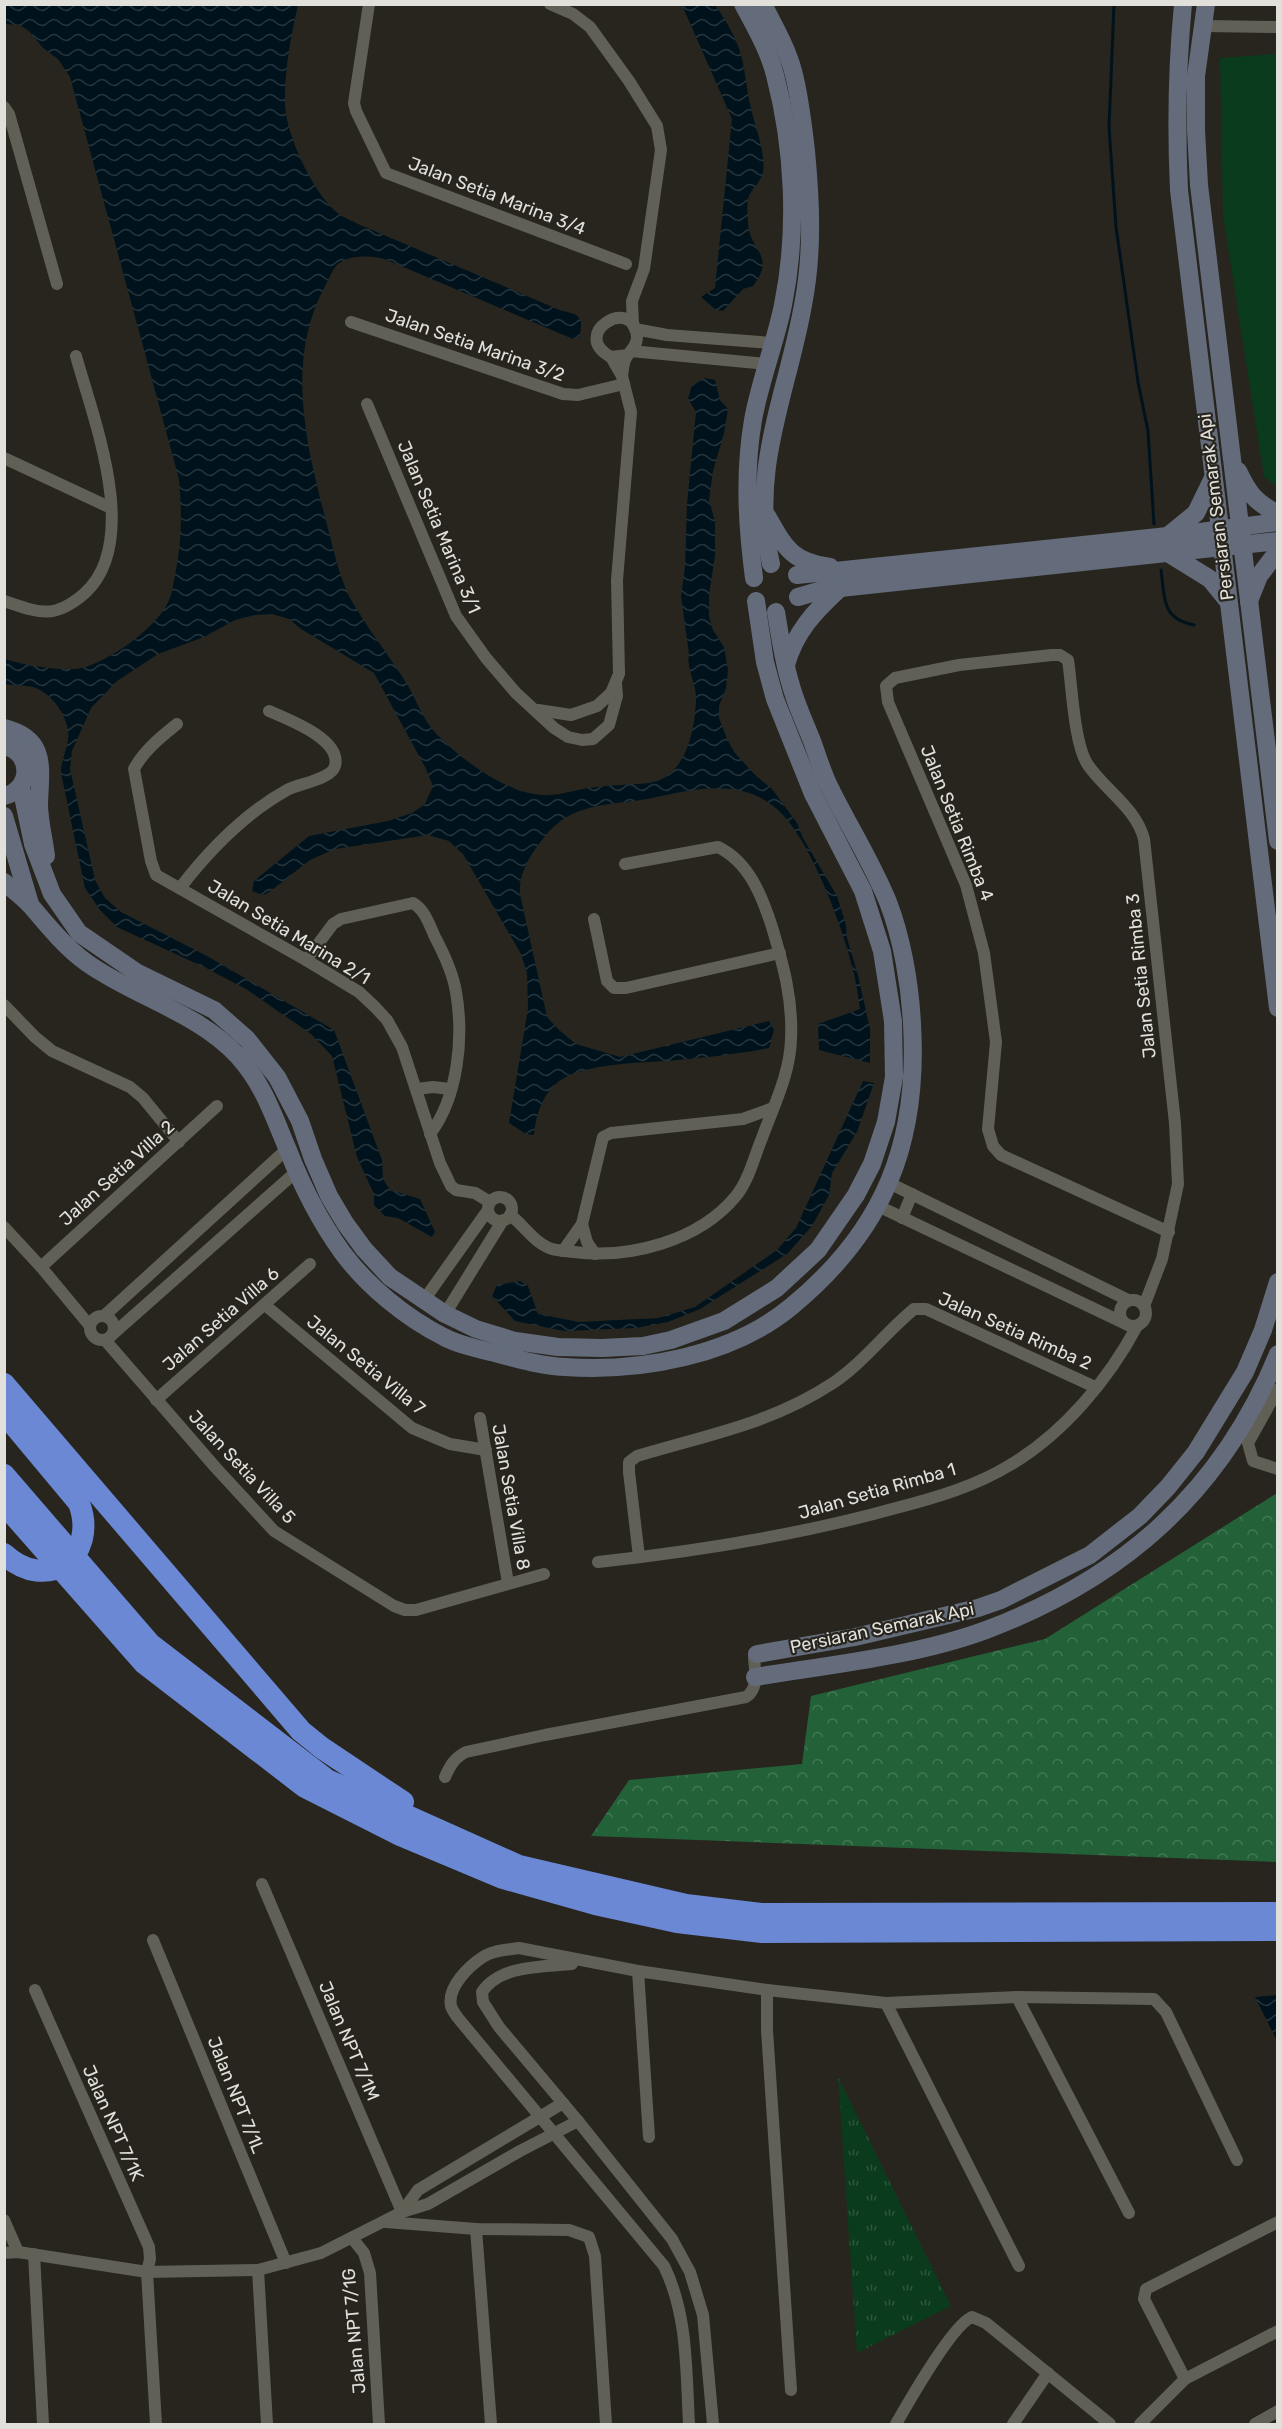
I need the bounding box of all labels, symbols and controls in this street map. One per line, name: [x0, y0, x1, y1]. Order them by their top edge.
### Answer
street label: Jalan Setia Marina 3/4: [405, 152, 589, 240]
street label: Jalan Setia Marina 3/2: [382, 304, 568, 386]
street label: Persiaran Semarak Api: [1194, 412, 1238, 602]
street label: Jalan Setia Marina 3/1: [393, 437, 485, 617]
street label: Jalan Setia Rimba 4: [916, 742, 998, 904]
street label: Jalan Setia Marina 2/1: [204, 875, 374, 989]
street label: Jalan Setia Rimba 3: [1121, 892, 1161, 1060]
street label: Jalan Setia Villa 2: [55, 1116, 179, 1230]
street label: Jalan Setia Villa 6: [158, 1262, 284, 1376]
street label: Jalan Setia Rimba 2: [935, 1287, 1095, 1375]
street label: Jalan Setia Villa 7: [302, 1311, 430, 1419]
street label: Jalan Setia Villa 5: [184, 1406, 300, 1528]
street label: Jalan Setia Villa 8: [487, 1422, 535, 1572]
street label: Jalan Setia Rimba 1: [796, 1458, 958, 1524]
street label: Persiaran Semarak Api: [788, 1598, 976, 1658]
street label: Jalan NPT 7/1M: [314, 1978, 384, 2104]
street label: Jalan NPT 7/1L: [203, 2033, 269, 2157]
street label: Jalan NPT 7/1K: [78, 2062, 148, 2185]
street label: Jalan NPT 7/1G: [338, 2267, 370, 2395]

